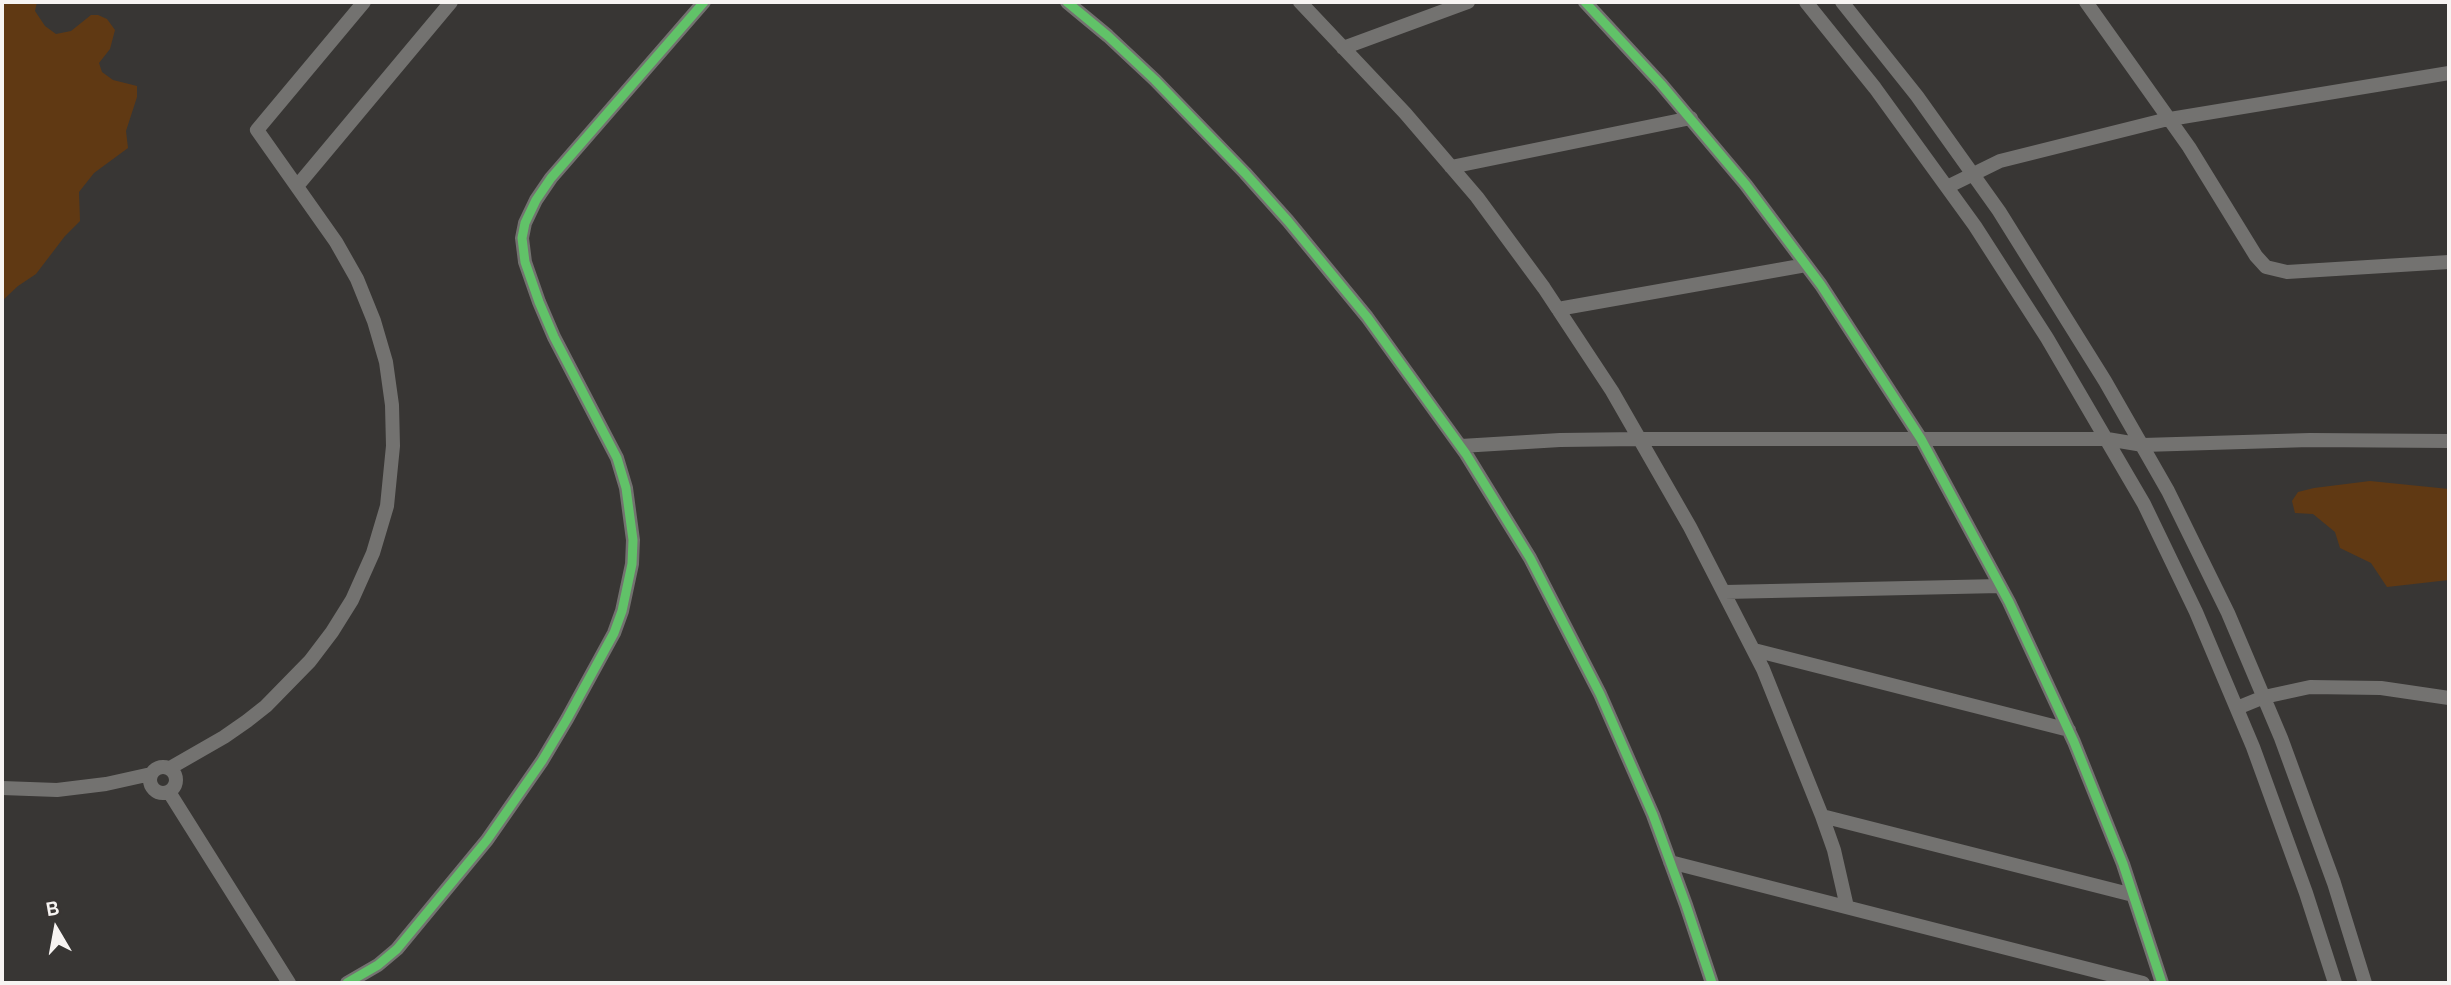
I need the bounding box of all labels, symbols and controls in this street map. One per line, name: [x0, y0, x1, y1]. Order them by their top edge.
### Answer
north arrow: [21, 894, 91, 964]
text: B: [44, 896, 61, 920]

